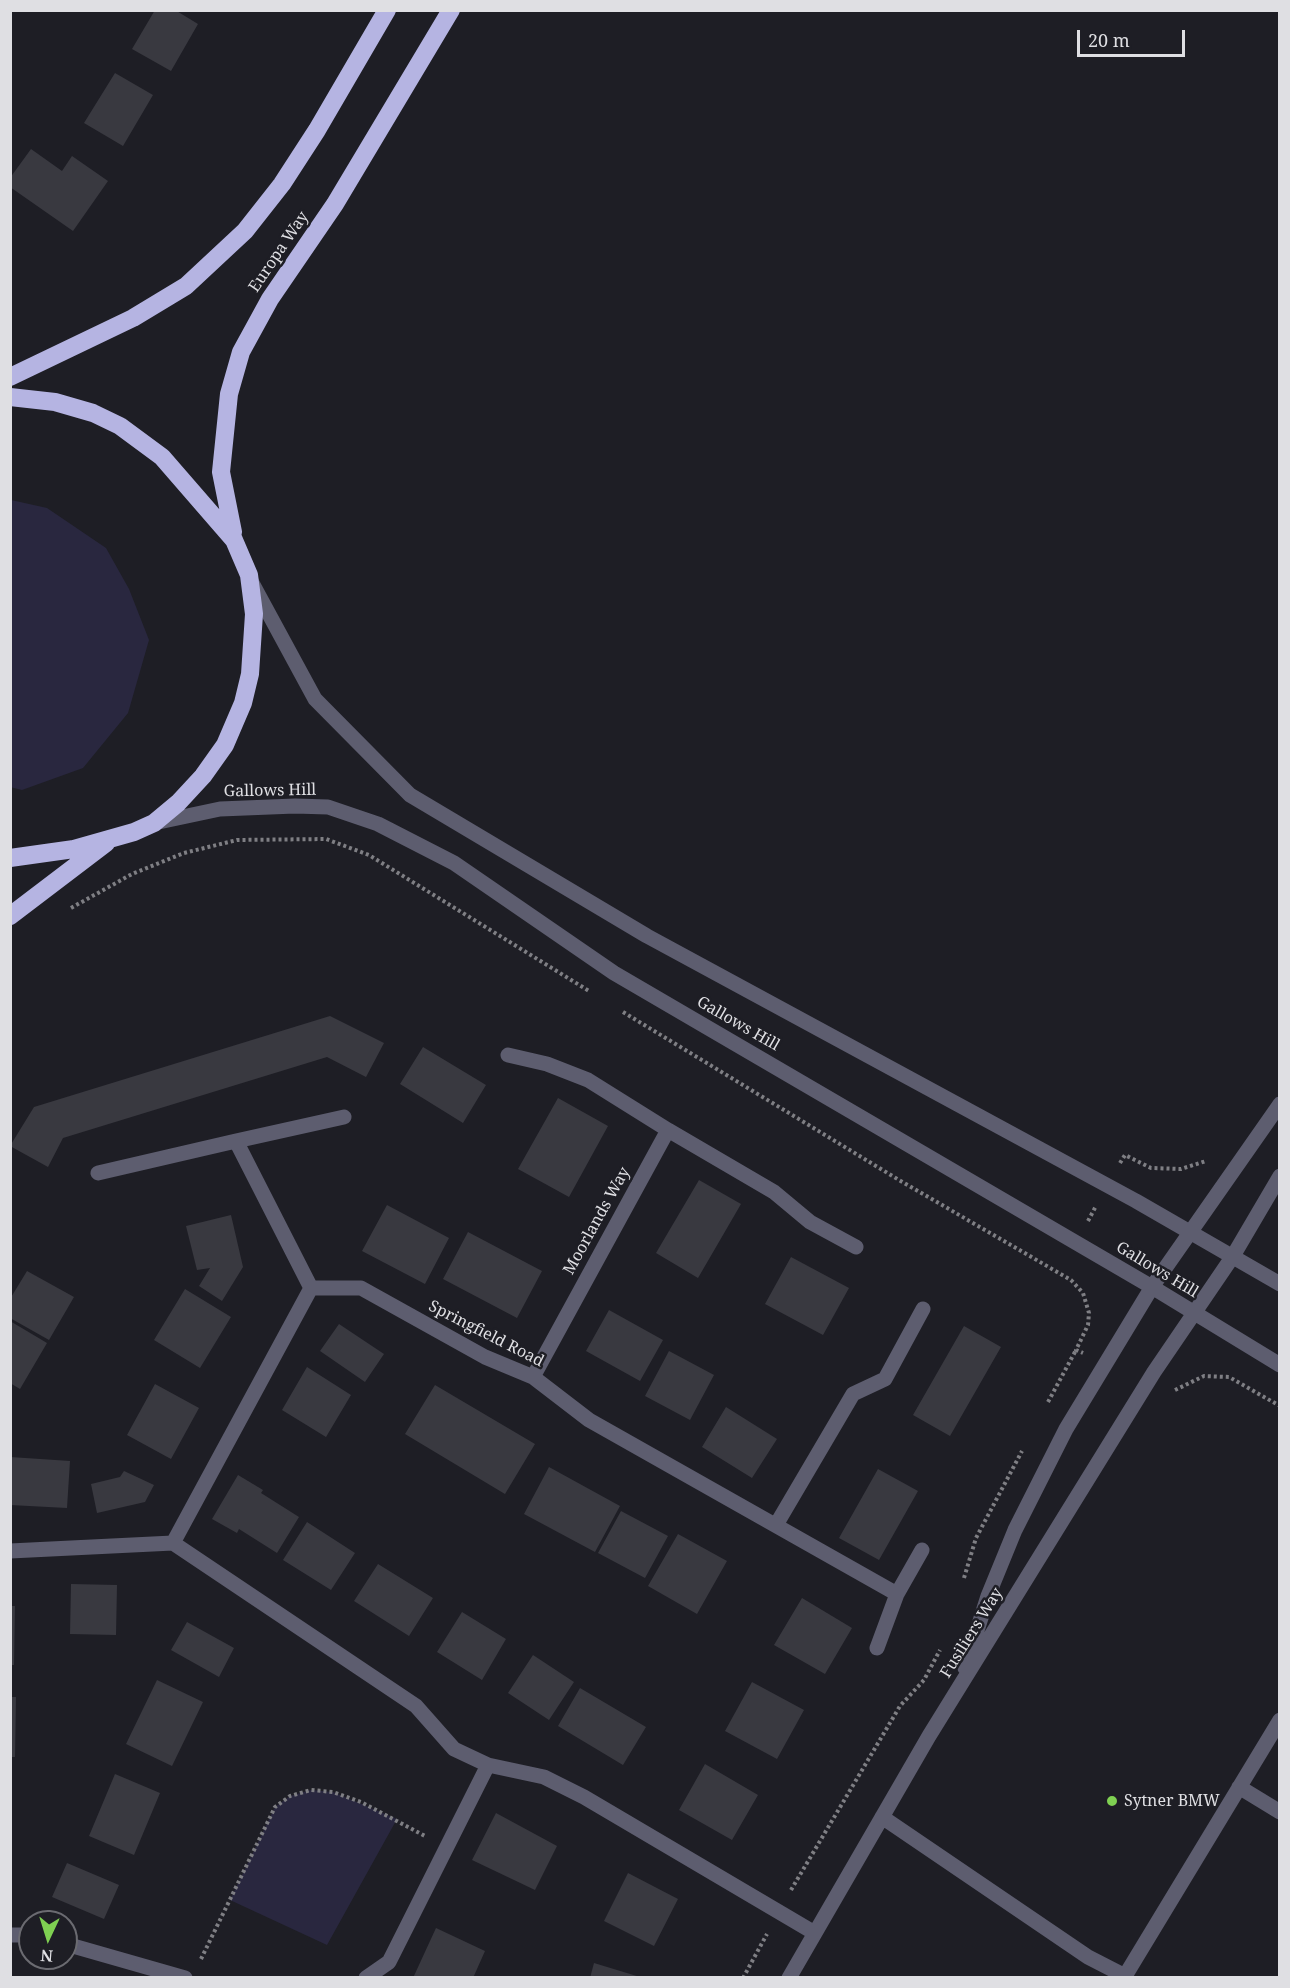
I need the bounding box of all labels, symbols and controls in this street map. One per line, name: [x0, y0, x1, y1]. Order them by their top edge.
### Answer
scale bar: [1080, 18, 1188, 56]
text: 20 m: [1088, 28, 1130, 52]
street label: Europa Way: [245, 208, 313, 296]
street label: Gallows Hill: [224, 781, 316, 801]
street label: Gallows Hill: [693, 993, 783, 1055]
street label: Moorlands Way: [560, 1164, 634, 1278]
street label: Gallows Hill: [1112, 1238, 1202, 1302]
street label: Springfield Road: [425, 1297, 547, 1371]
street label: Fusiliers Way: [937, 1584, 1007, 1682]
place label: Sytner BMW: [1124, 1791, 1220, 1811]
marker: Sytner BMW: [1105, 1794, 1119, 1808]
north arrow: [18, 1910, 78, 1970]
text: N: [40, 1945, 54, 1967]

